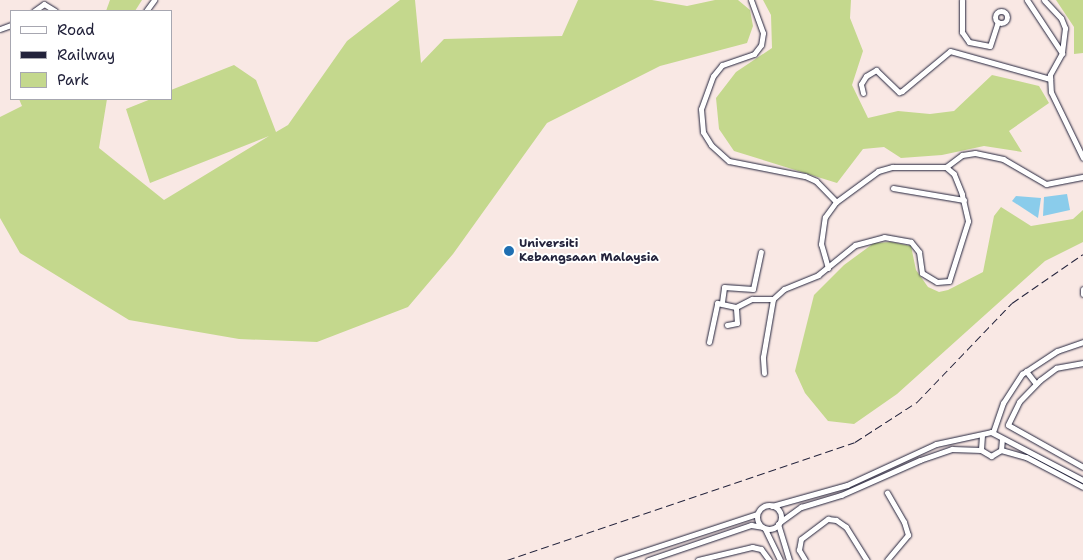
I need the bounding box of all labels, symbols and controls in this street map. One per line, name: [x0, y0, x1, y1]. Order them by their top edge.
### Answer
legend: [10, 10, 172, 100]
text: Road: [57, 20, 95, 40]
text: Railway: [57, 45, 115, 65]
text: Park: [57, 70, 89, 90]
place label: Universiti Kebangsaan Malaysia: [519, 237, 659, 265]
marker: Universiti Kebangsaan Malaysia: [503, 245, 515, 257]

